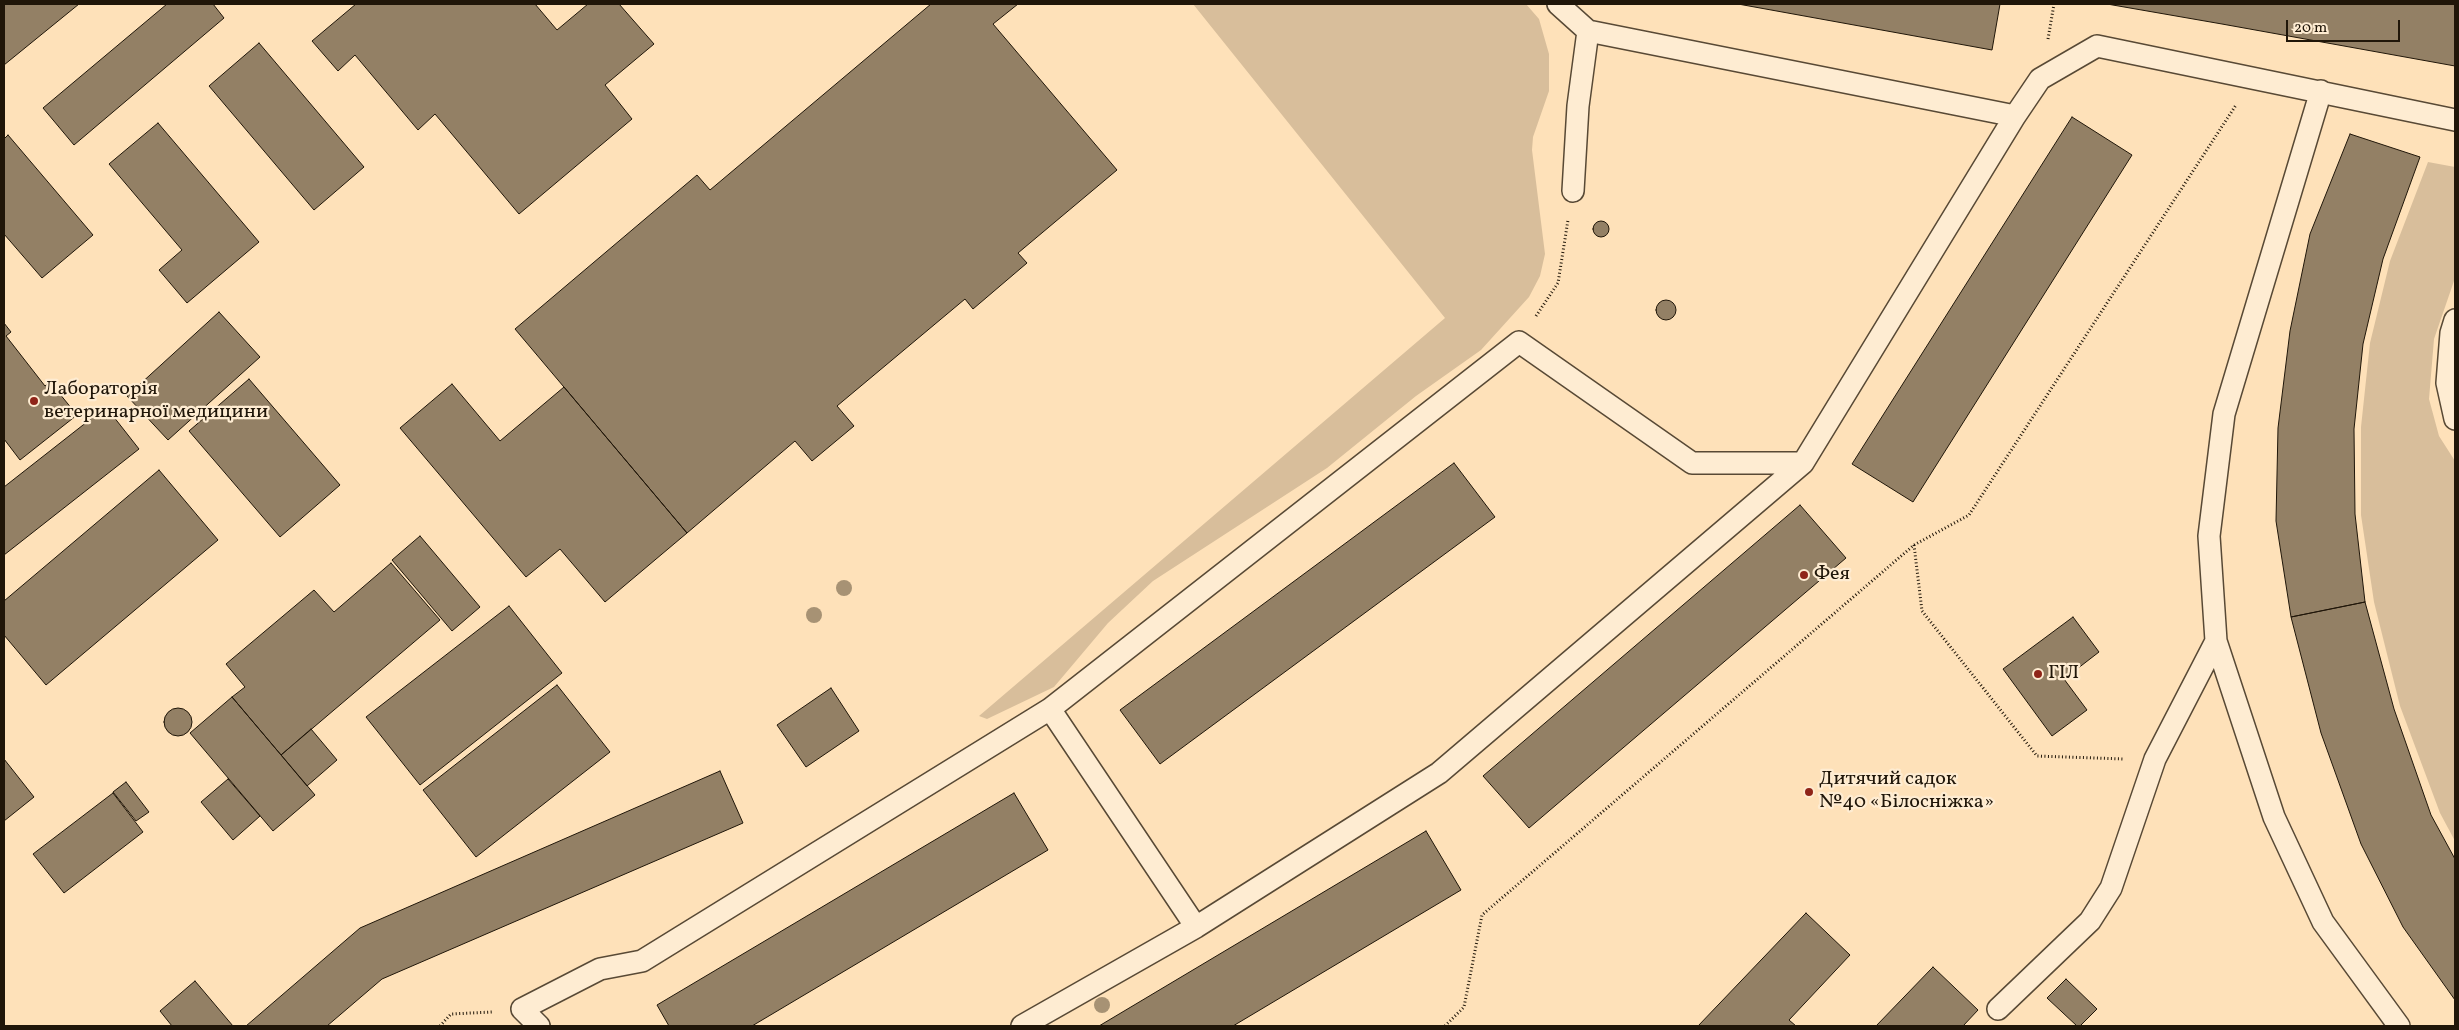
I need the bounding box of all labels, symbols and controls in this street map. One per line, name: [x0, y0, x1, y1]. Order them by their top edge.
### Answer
scale bar: [2289, 10, 2403, 42]
text: 20 m: [2294, 18, 2327, 39]
place label: Лабораторія ветеринарної медицини: [44, 378, 268, 425]
marker: Лабораторія ветеринарної медицини: [28, 395, 40, 407]
place label: Фея: [1814, 563, 1850, 587]
marker: Фея: [1798, 569, 1810, 581]
place label: ГІЛ: [2048, 662, 2079, 686]
marker: ГІЛ: [2032, 668, 2044, 680]
place label: Дитячий садок №40 «Білосніжка»: [1819, 768, 1994, 815]
marker: Дитячий садок №40 «Білосніжка»: [1803, 786, 1815, 798]

